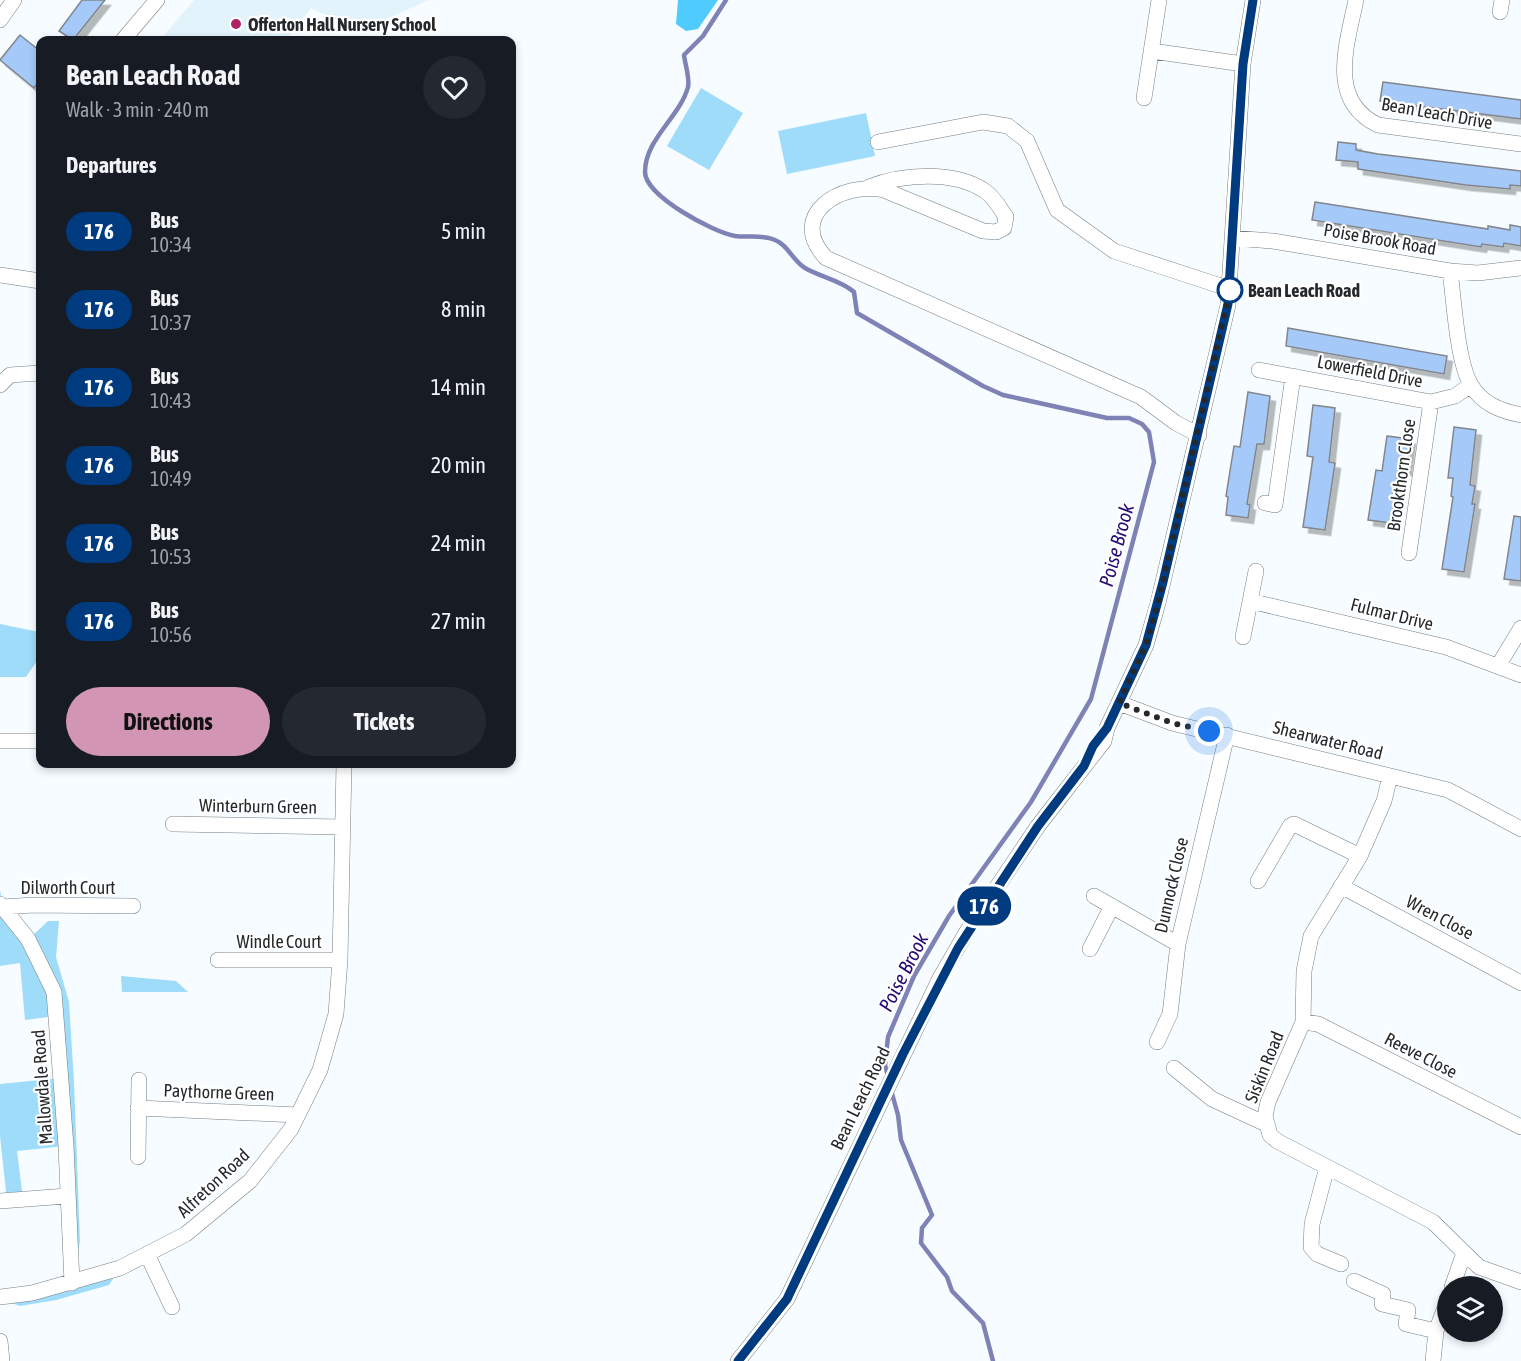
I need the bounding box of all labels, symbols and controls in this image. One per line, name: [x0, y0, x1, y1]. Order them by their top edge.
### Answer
place label: Offerton Hall Nursery School: [248, 14, 436, 35]
marker: Offerton Hall Nursery School: [229, 17, 243, 31]
button: heart: [423, 56, 486, 119]
text: Bean Leach Road: [66, 59, 240, 91]
street label: Bean Leach Drive: [1380, 93, 1494, 133]
text: Walk · 3 min · 240 m: [66, 98, 209, 121]
text: Departures: [66, 152, 156, 178]
text: Bus: [150, 207, 179, 233]
text: 5 min: [441, 218, 486, 244]
text: 176: [84, 219, 114, 243]
street label: Poise Brook Road: [1322, 219, 1438, 259]
text: 10:34: [150, 233, 192, 256]
marker: Bean Leach Road: [1217, 277, 1243, 303]
place label: Bean Leach Road: [1248, 280, 1360, 301]
text: Bus: [150, 285, 179, 311]
text: 8 min: [441, 296, 486, 322]
text: 176: [84, 297, 114, 321]
text: 10:37: [150, 311, 192, 334]
street label: Lowerfield Drive: [1316, 350, 1424, 392]
text: Bus: [150, 363, 179, 389]
text: 14 min: [431, 374, 486, 400]
text: 176: [84, 375, 114, 399]
text: 10:43: [150, 389, 192, 412]
street label: Brookthorn Close: [1383, 417, 1419, 533]
text: Bus: [150, 441, 179, 467]
text: 20 min: [431, 452, 486, 478]
text: 176: [84, 453, 114, 477]
text: 10:49: [150, 467, 192, 490]
water label: Poise Brook: [1094, 501, 1138, 589]
text: Bus: [150, 519, 179, 545]
text: 24 min: [431, 530, 486, 556]
text: 176: [84, 531, 114, 555]
text: 10:53: [150, 545, 192, 568]
street label: Fulmar Drive: [1348, 594, 1436, 634]
text: Bus: [150, 597, 179, 623]
text: 27 min: [431, 608, 486, 634]
text: 176: [84, 609, 114, 633]
text: 10:56: [150, 623, 192, 646]
button: Directions: [66, 687, 270, 756]
button: Tickets: [282, 687, 486, 756]
your location: [1194, 716, 1224, 746]
street label: Shearwater Road: [1271, 716, 1385, 764]
street label: Winterburn Green: [199, 794, 317, 818]
street label: Dunnock Close: [1150, 835, 1192, 935]
street label: Dilworth Court: [21, 877, 115, 898]
line badge: 176: [950, 886, 1018, 926]
street label: Wren Close: [1403, 890, 1477, 944]
text: 176: [969, 894, 999, 918]
water label: Poise Brook: [873, 929, 933, 1015]
street label: Windle Court: [236, 931, 322, 952]
street label: Siskin Road: [1240, 1028, 1288, 1106]
street label: Reeve Close: [1381, 1028, 1461, 1082]
street label: Mallowdale Road: [28, 1029, 56, 1145]
street label: Bean Leach Road: [826, 1043, 894, 1153]
street label: Paythorne Green: [163, 1080, 275, 1104]
street label: Alfreton Road: [173, 1144, 253, 1222]
map controls: [1437, 1276, 1503, 1342]
button: layers: [1437, 1276, 1503, 1342]

